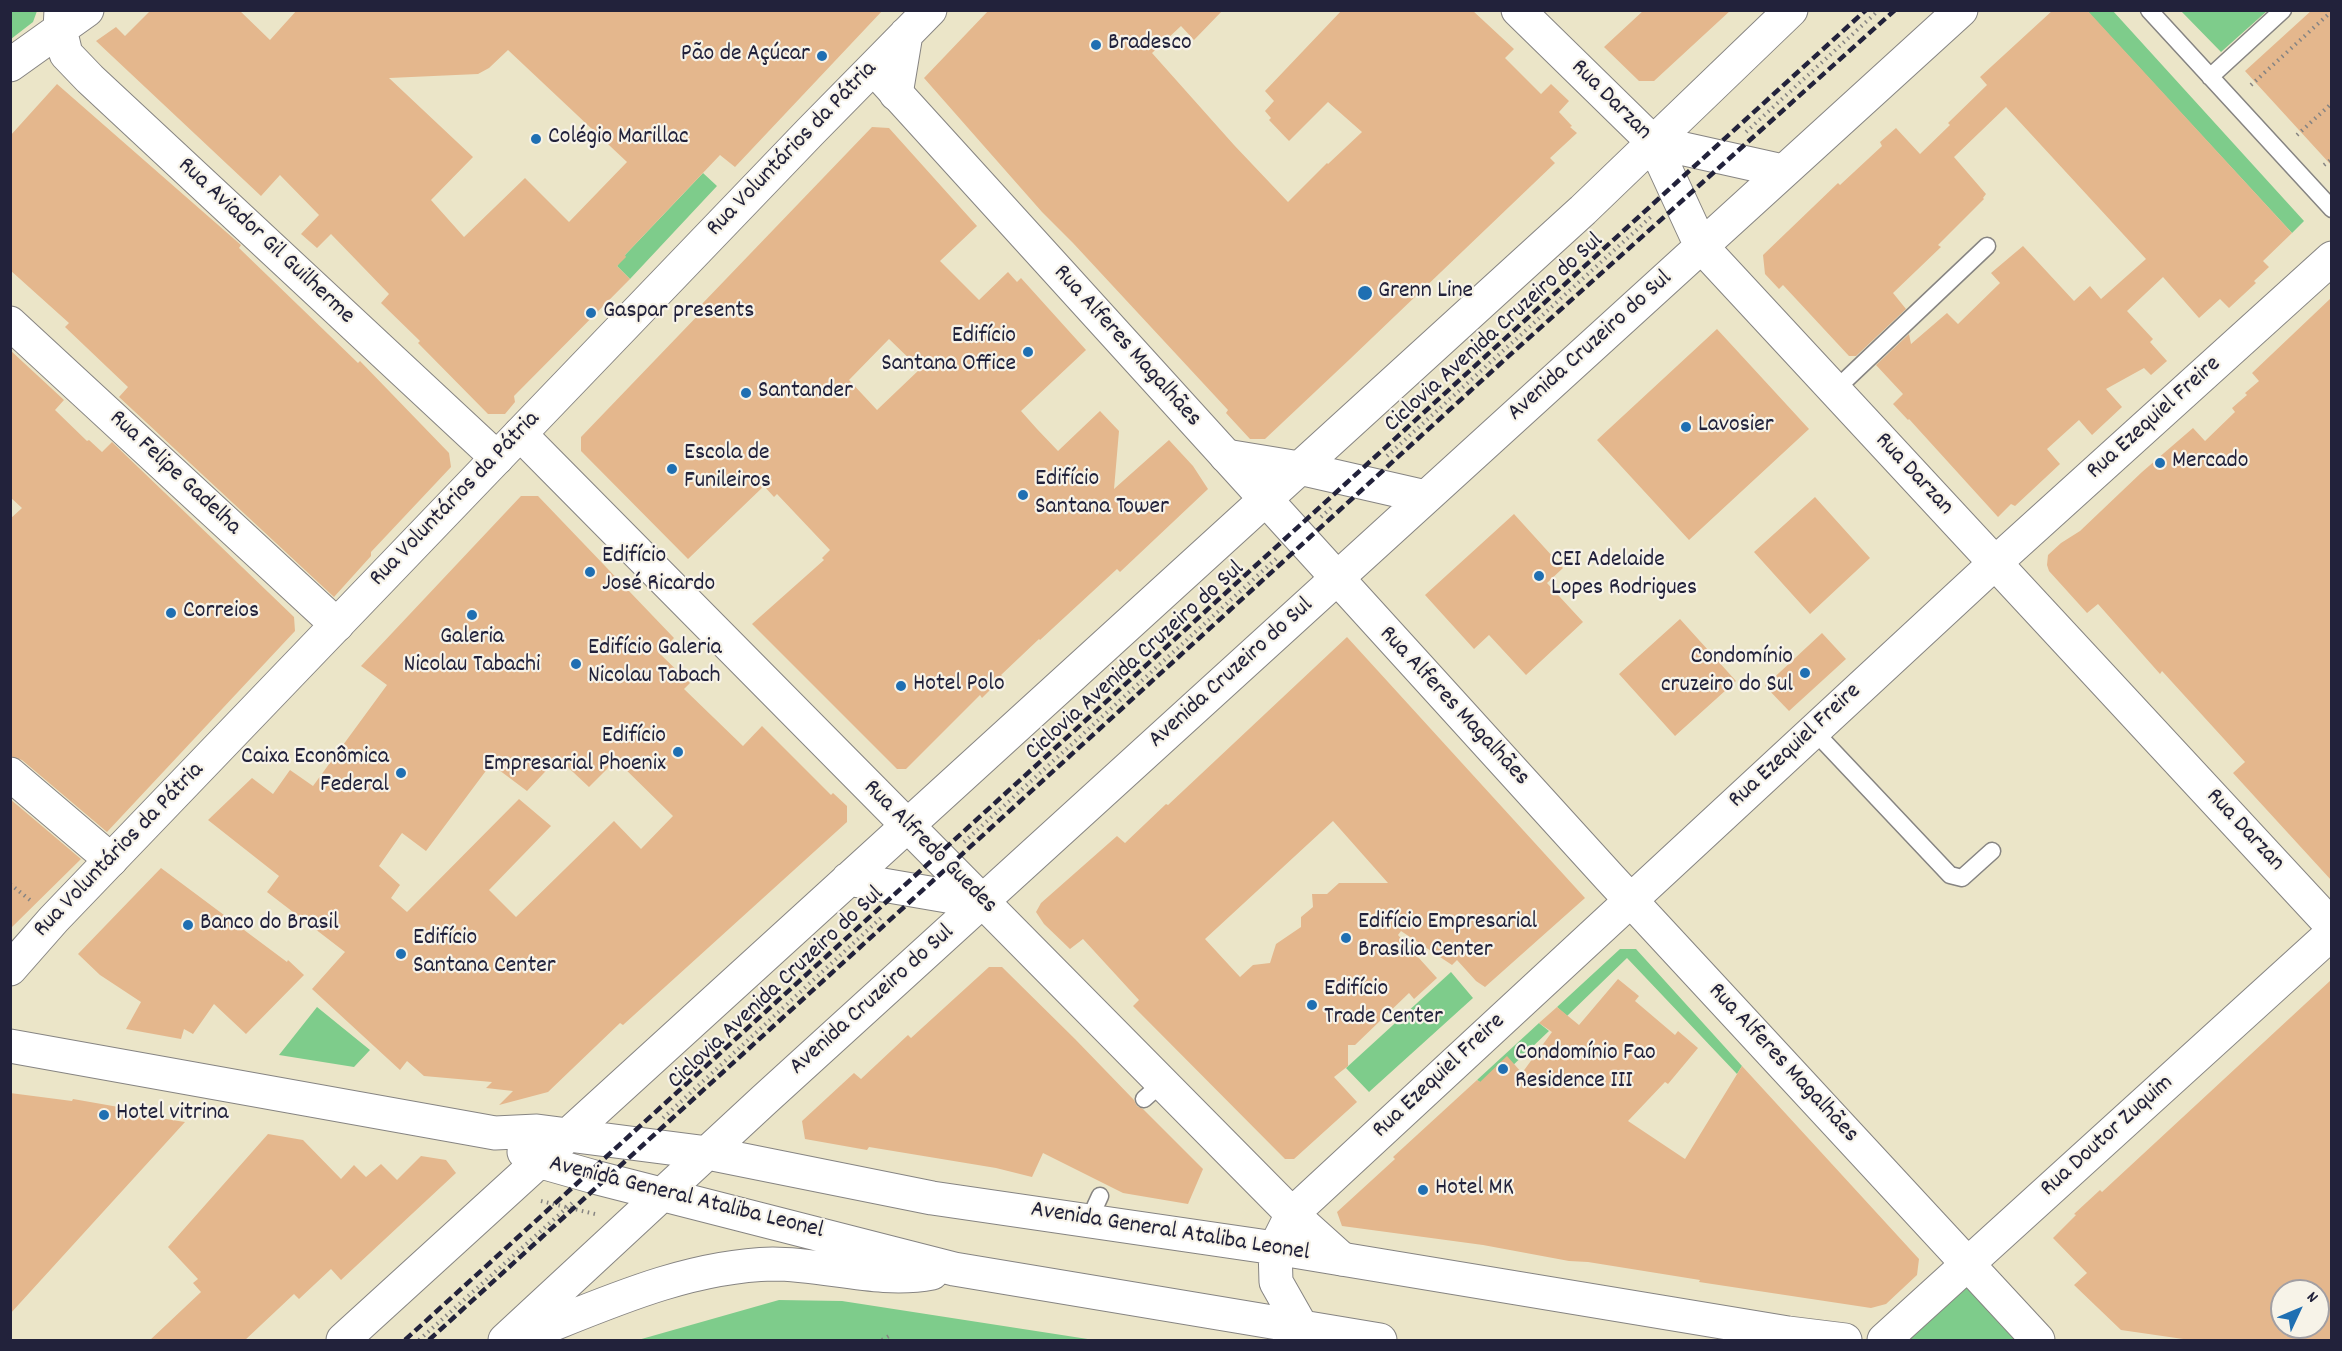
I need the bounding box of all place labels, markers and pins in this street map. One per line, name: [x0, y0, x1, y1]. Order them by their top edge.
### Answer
place label: Bradesco: [1108, 31, 1192, 59]
marker: Bradesco: [1089, 38, 1103, 52]
place label: Pão de Açúcar: [681, 42, 810, 70]
marker: Pão de Açúcar: [815, 49, 829, 63]
place label: Colégio Marillac: [548, 125, 689, 153]
marker: Colégio Marillac: [529, 132, 543, 146]
place label: Grenn Line: [1378, 279, 1473, 307]
marker: Grenn Line: [1356, 284, 1374, 302]
place label: Gaspar presents: [603, 299, 754, 327]
marker: Gaspar presents: [584, 306, 598, 320]
place label: Edifício Santana Office: [881, 324, 1016, 380]
marker: Edifício Santana Office: [1021, 345, 1035, 359]
place label: Santander: [758, 379, 853, 407]
marker: Santander: [739, 386, 753, 400]
place label: Lavosier: [1698, 413, 1774, 441]
marker: Lavosier: [1679, 420, 1693, 434]
place label: Escola de Funileiros: [684, 441, 771, 497]
place label: Mercado: [2172, 449, 2248, 477]
marker: Mercado: [2153, 456, 2167, 470]
marker: Escola de Funileiros: [665, 462, 679, 476]
place label: Edifício Santana Tower: [1035, 467, 1169, 523]
marker: Edifício Santana Tower: [1016, 488, 1030, 502]
place label: Edifício José Ricardo: [602, 544, 715, 600]
place label: CEI Adelaide Lopes Rodrigues: [1551, 548, 1697, 604]
marker: Edifício José Ricardo: [583, 565, 597, 579]
marker: CEI Adelaide Lopes Rodrigues: [1532, 569, 1546, 583]
place label: Correios: [183, 599, 259, 627]
marker: Correios: [164, 606, 178, 620]
marker: Galeria Nicolau Tabachi: [465, 608, 479, 622]
place label: Galeria Nicolau Tabachi: [404, 625, 540, 681]
place label: Edifício Galeria Nicolau Tabach: [588, 636, 722, 692]
place label: Condomínio cruzeiro do Sul: [1661, 645, 1793, 701]
marker: Edifício Galeria Nicolau Tabach: [569, 657, 583, 671]
marker: Condomínio cruzeiro do Sul: [1798, 666, 1812, 680]
place label: Hotel Polo: [913, 672, 1005, 700]
marker: Hotel Polo: [894, 679, 908, 693]
place label: Edifício Empresarial Phoenix: [483, 724, 666, 780]
place label: Caixa Econômica Federal: [241, 745, 389, 801]
marker: Edifício Empresarial Phoenix: [671, 745, 685, 759]
marker: Caixa Econômica Federal: [394, 766, 408, 780]
place label: Edifício Empresarial Brasilia Center: [1358, 910, 1537, 966]
place label: Banco do Brasil: [200, 911, 339, 939]
marker: Banco do Brasil: [181, 918, 195, 932]
place label: Edifício Santana Center: [413, 926, 556, 982]
marker: Edifício Empresarial Brasilia Center: [1339, 931, 1353, 945]
marker: Edifício Santana Center: [394, 947, 408, 961]
place label: Edifício Trade Center: [1324, 977, 1443, 1033]
marker: Edifício Trade Center: [1305, 998, 1319, 1012]
place label: Condomínio Fao Residence III: [1515, 1041, 1656, 1097]
marker: Condomínio Fao Residence III: [1496, 1062, 1510, 1076]
place label: Hotel vitrina: [116, 1101, 228, 1129]
marker: Hotel vitrina: [97, 1108, 111, 1122]
place label: Hotel MK: [1435, 1176, 1514, 1204]
marker: Hotel MK: [1416, 1183, 1430, 1197]

